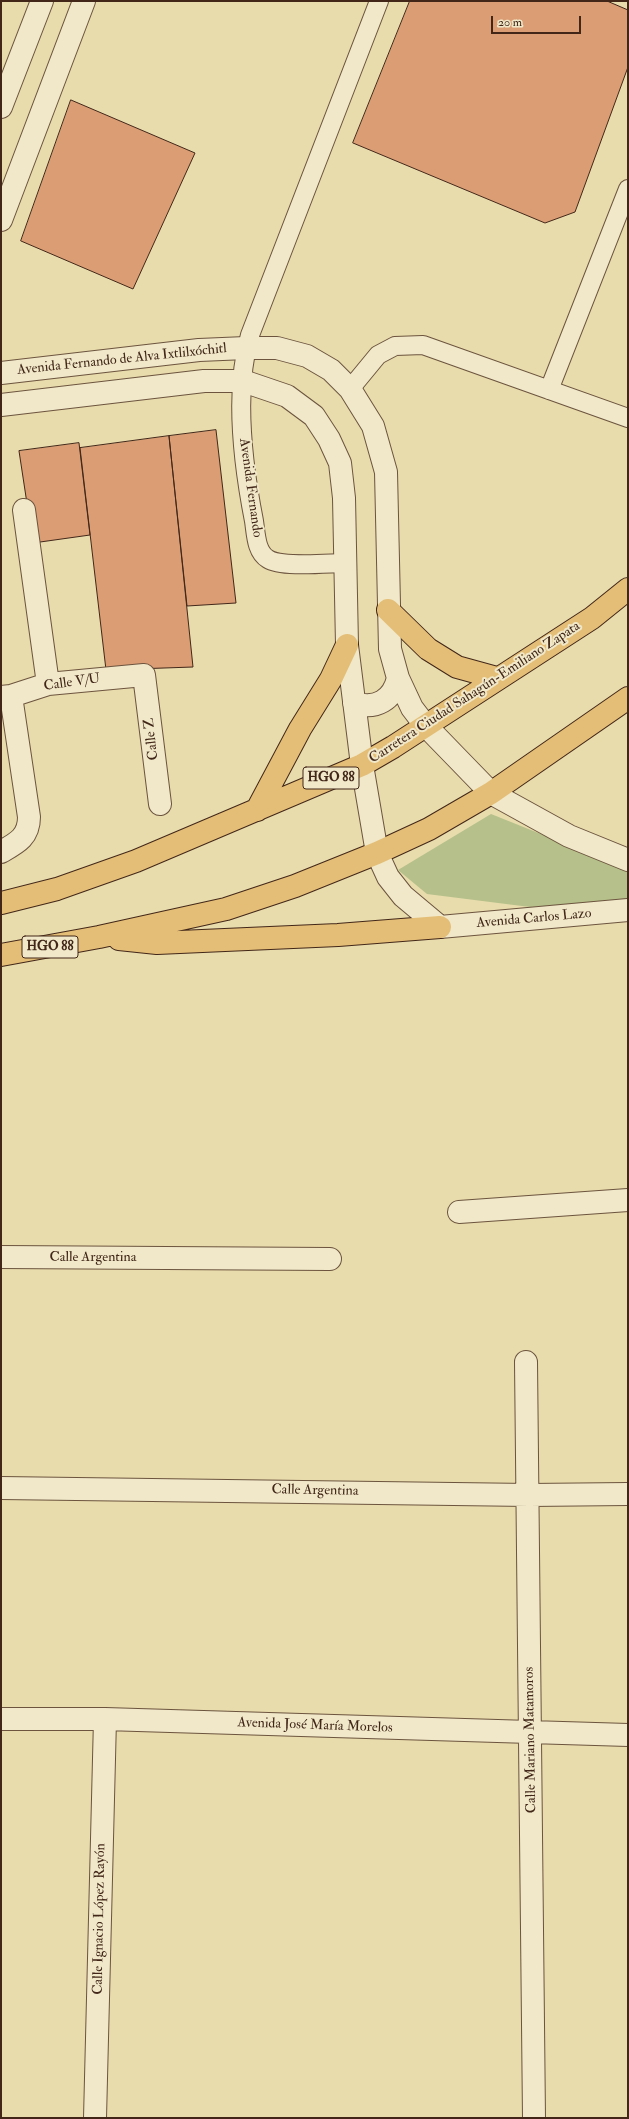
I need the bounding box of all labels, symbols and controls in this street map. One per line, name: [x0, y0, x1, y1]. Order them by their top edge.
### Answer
scale bar: [493, 8, 583, 34]
text: 20 m: [498, 15, 522, 30]
street label: Avenida Fernando de Alva Ixtlilxóchitl: [16, 341, 228, 379]
street label: Avenida Fernando: [235, 437, 265, 539]
street label: Carretera Ciudad Sahagún-Emiliano Zapata: [366, 618, 584, 768]
street label: Calle V/U: [43, 671, 101, 695]
street label: Calle Z: [141, 717, 163, 761]
road number: HGO 88: [303, 767, 359, 789]
street label: Avenida Carlos Lazo: [476, 906, 592, 932]
road number: HGO 88: [22, 936, 78, 958]
street label: Calle Argentina: [49, 1250, 137, 1266]
street label: Calle Argentina: [271, 1482, 359, 1500]
street label: Calle Mariano Matamoros: [521, 1667, 541, 1813]
street label: Avenida José María Morelos: [237, 1715, 393, 1737]
street label: Calle Ignacio López Rayón: [90, 1843, 110, 1995]

